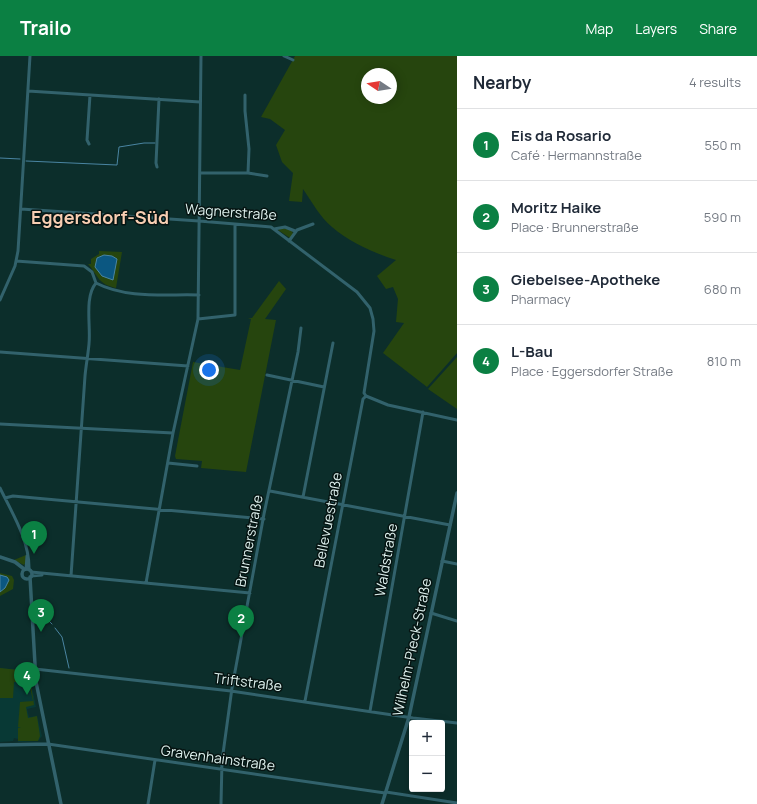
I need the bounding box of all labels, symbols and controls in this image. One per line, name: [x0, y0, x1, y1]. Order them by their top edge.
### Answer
text: Trailo: [20, 15, 71, 41]
text: Map: [585, 19, 613, 38]
text: Layers: [635, 19, 677, 38]
text: Share: [699, 19, 737, 38]
north arrow: [361, 68, 397, 104]
text: Nearby: [473, 71, 531, 94]
text: 4 results: [689, 73, 741, 91]
text: Eis da Rosario: [511, 125, 611, 146]
text: 1: [483, 136, 489, 154]
text: 550 m: [704, 136, 741, 154]
text: Café · Hermannstraße: [511, 146, 642, 164]
text: Moritz Haike: [511, 197, 601, 218]
street label: Wagnerstraße: [185, 199, 277, 224]
district label: Eggersdorf-Süd: [31, 205, 169, 229]
text: 2: [482, 208, 490, 226]
text: 590 m: [704, 208, 741, 226]
text: Place · Brunnerstraße: [511, 218, 639, 236]
text: Giebelsee-Apotheke: [511, 269, 660, 290]
text: 3: [482, 280, 490, 298]
text: 680 m: [704, 280, 741, 298]
text: Pharmacy: [511, 290, 571, 308]
text: L-Bau: [511, 341, 553, 362]
text: 4: [482, 352, 490, 370]
text: 810 m: [707, 352, 741, 370]
your location: [199, 360, 219, 380]
text: Place · Eggersdorfer Straße: [511, 362, 673, 380]
street label: Bellevuestraße: [309, 471, 346, 569]
street label: Brunnerstraße: [230, 493, 267, 589]
pin: 1: [21, 521, 47, 554]
street label: Waldstraße: [370, 522, 401, 598]
street label: Wilhelm-Pieck-Straße: [388, 576, 435, 717]
pin: 3: [28, 599, 54, 632]
pin: 2: [228, 605, 254, 638]
pin: 4: [14, 662, 40, 695]
street label: Triftstraße: [213, 668, 283, 695]
map controls: [409, 720, 445, 792]
button: +: [409, 720, 445, 756]
street label: Gravenhainstraße: [160, 740, 276, 775]
button: −: [409, 756, 445, 792]

